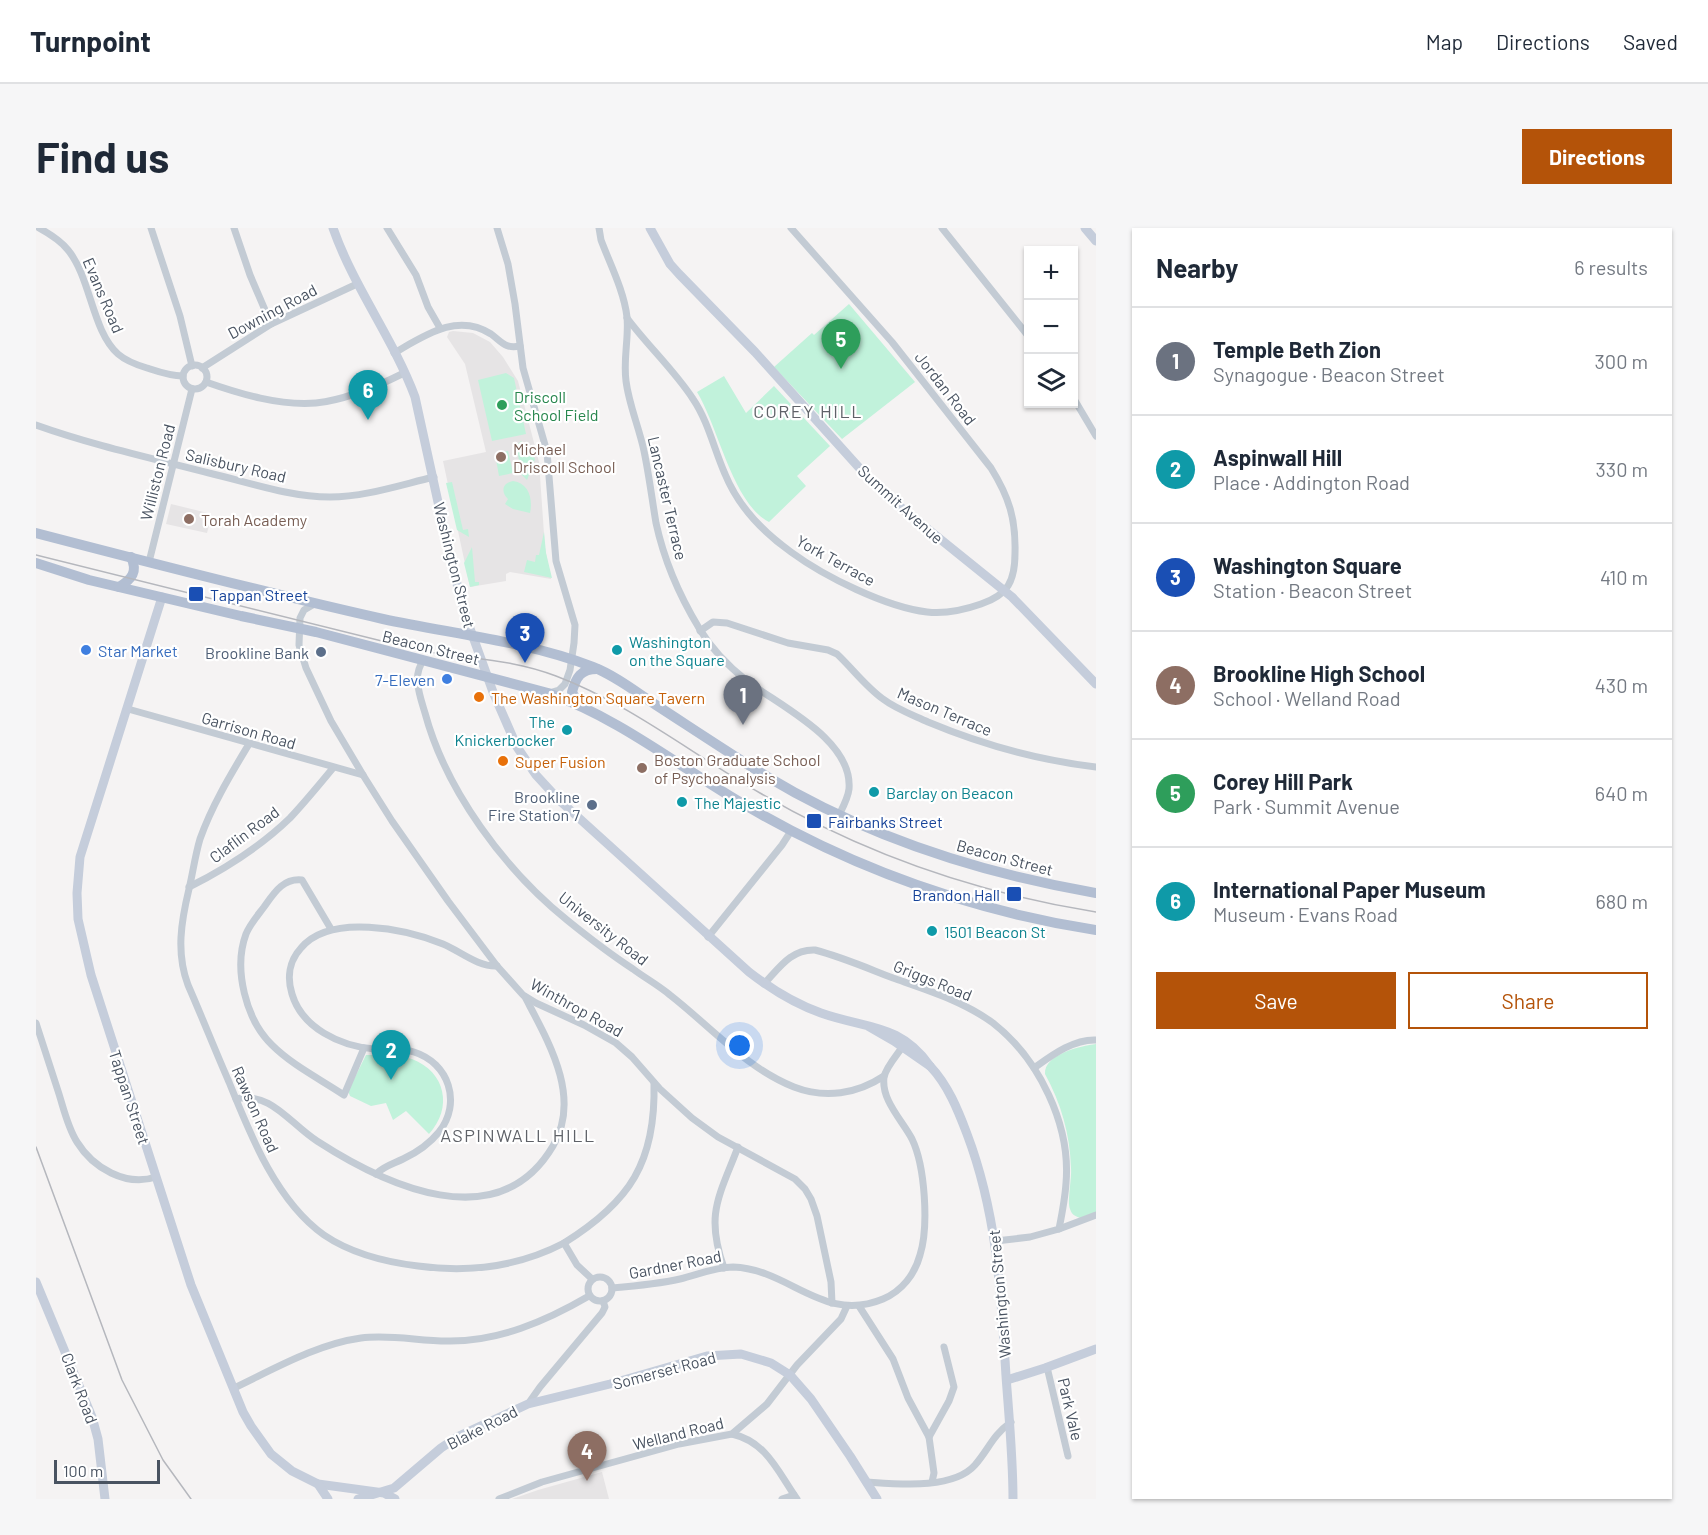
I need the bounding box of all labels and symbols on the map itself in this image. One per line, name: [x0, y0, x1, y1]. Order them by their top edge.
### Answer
street label: Evans Road: [80, 254, 128, 336]
street label: Downing Road: [224, 280, 320, 342]
pin: 5: [822, 320, 860, 369]
street label: Jordan Road: [911, 348, 981, 428]
pin: 6: [348, 370, 388, 420]
place label: Driscoll School Field: [514, 387, 599, 424]
marker: Driscoll School Field: [495, 398, 509, 412]
district label: COREY HILL: [753, 400, 863, 422]
street label: Williston Road: [136, 422, 178, 522]
street label: Lancaster Terrace: [645, 434, 691, 562]
place label: Michael Driscoll School: [513, 439, 615, 476]
street label: Salisbury Road: [184, 444, 288, 486]
marker: Michael Driscoll School: [494, 450, 508, 464]
street label: Summit Avenue: [854, 461, 948, 547]
street label: Washington Street: [430, 500, 480, 630]
place label: Torah Academy: [201, 510, 308, 529]
marker: Torah Academy: [182, 512, 196, 526]
street label: York Terrace: [793, 531, 879, 589]
marker: Tappan Street: [187, 585, 205, 603]
place label: Tappan Street: [210, 585, 308, 604]
pin: 3: [506, 614, 544, 663]
street label: Beacon Street: [381, 626, 481, 668]
place label: Washington on the Square: [629, 632, 725, 669]
place label: Star Market: [98, 641, 178, 660]
marker: Star Market: [79, 643, 93, 657]
place label: Brookline Bank: [205, 643, 309, 662]
marker: Washington on the Square: [610, 643, 624, 657]
marker: Brookline Bank: [314, 645, 328, 659]
place label: 7-Eleven: [375, 670, 435, 689]
marker: 7-Eleven: [440, 672, 454, 686]
pin: 1: [724, 676, 762, 725]
street label: Mason Terrace: [895, 683, 995, 739]
place label: The Washington Square Tavern: [491, 688, 705, 707]
marker: The Washington Square Tavern: [472, 690, 486, 704]
street label: Garrison Road: [200, 707, 298, 753]
place label: The Knickerbocker: [454, 712, 555, 749]
marker: The Knickerbocker: [560, 723, 574, 737]
place label: Boston Graduate School of Psychoanalysis: [654, 750, 820, 787]
place label: Super Fusion: [515, 752, 606, 771]
marker: Super Fusion: [496, 754, 510, 768]
marker: Boston Graduate School of Psychoanalysis: [635, 761, 649, 775]
place label: Barclay on Beacon: [886, 783, 1013, 802]
marker: Barclay on Beacon: [867, 785, 881, 799]
place label: Brookline Fire Station 7: [488, 787, 580, 824]
place label: The Majestic: [694, 793, 781, 812]
marker: The Majestic: [675, 795, 689, 809]
marker: Brookline Fire Station 7: [585, 798, 599, 812]
street label: Claflin Road: [205, 802, 283, 866]
marker: Fairbanks Street: [805, 812, 823, 830]
place label: Fairbanks Street: [828, 812, 943, 831]
street label: Beacon Street: [955, 835, 1055, 879]
place label: Brandon Hall: [912, 885, 1000, 904]
marker: Brandon Hall: [1005, 885, 1023, 903]
street label: University Road: [555, 887, 653, 969]
place label: 1501 Beacon St: [944, 922, 1046, 941]
marker: 1501 Beacon St: [925, 924, 939, 938]
street label: Griggs Road: [891, 956, 975, 1004]
street label: Winthrop Road: [527, 974, 627, 1040]
pin: 2: [372, 1030, 410, 1080]
your location: [725, 1031, 754, 1060]
street label: Tappan Street: [106, 1047, 154, 1147]
street label: Rawson Road: [229, 1063, 283, 1155]
district label: ASPINWALL HILL: [440, 1124, 596, 1146]
street label: Washington Street: [984, 1229, 1014, 1359]
street label: Gardner Road: [627, 1246, 723, 1282]
street label: Somerset Road: [610, 1347, 718, 1393]
street label: Clark Road: [58, 1350, 102, 1426]
street label: Park Vale: [1055, 1376, 1087, 1442]
street label: Blake Road: [444, 1401, 520, 1453]
street label: Welland Road: [631, 1413, 725, 1453]
pin: 4: [568, 1432, 606, 1481]
scale bar: [54, 1457, 160, 1484]

